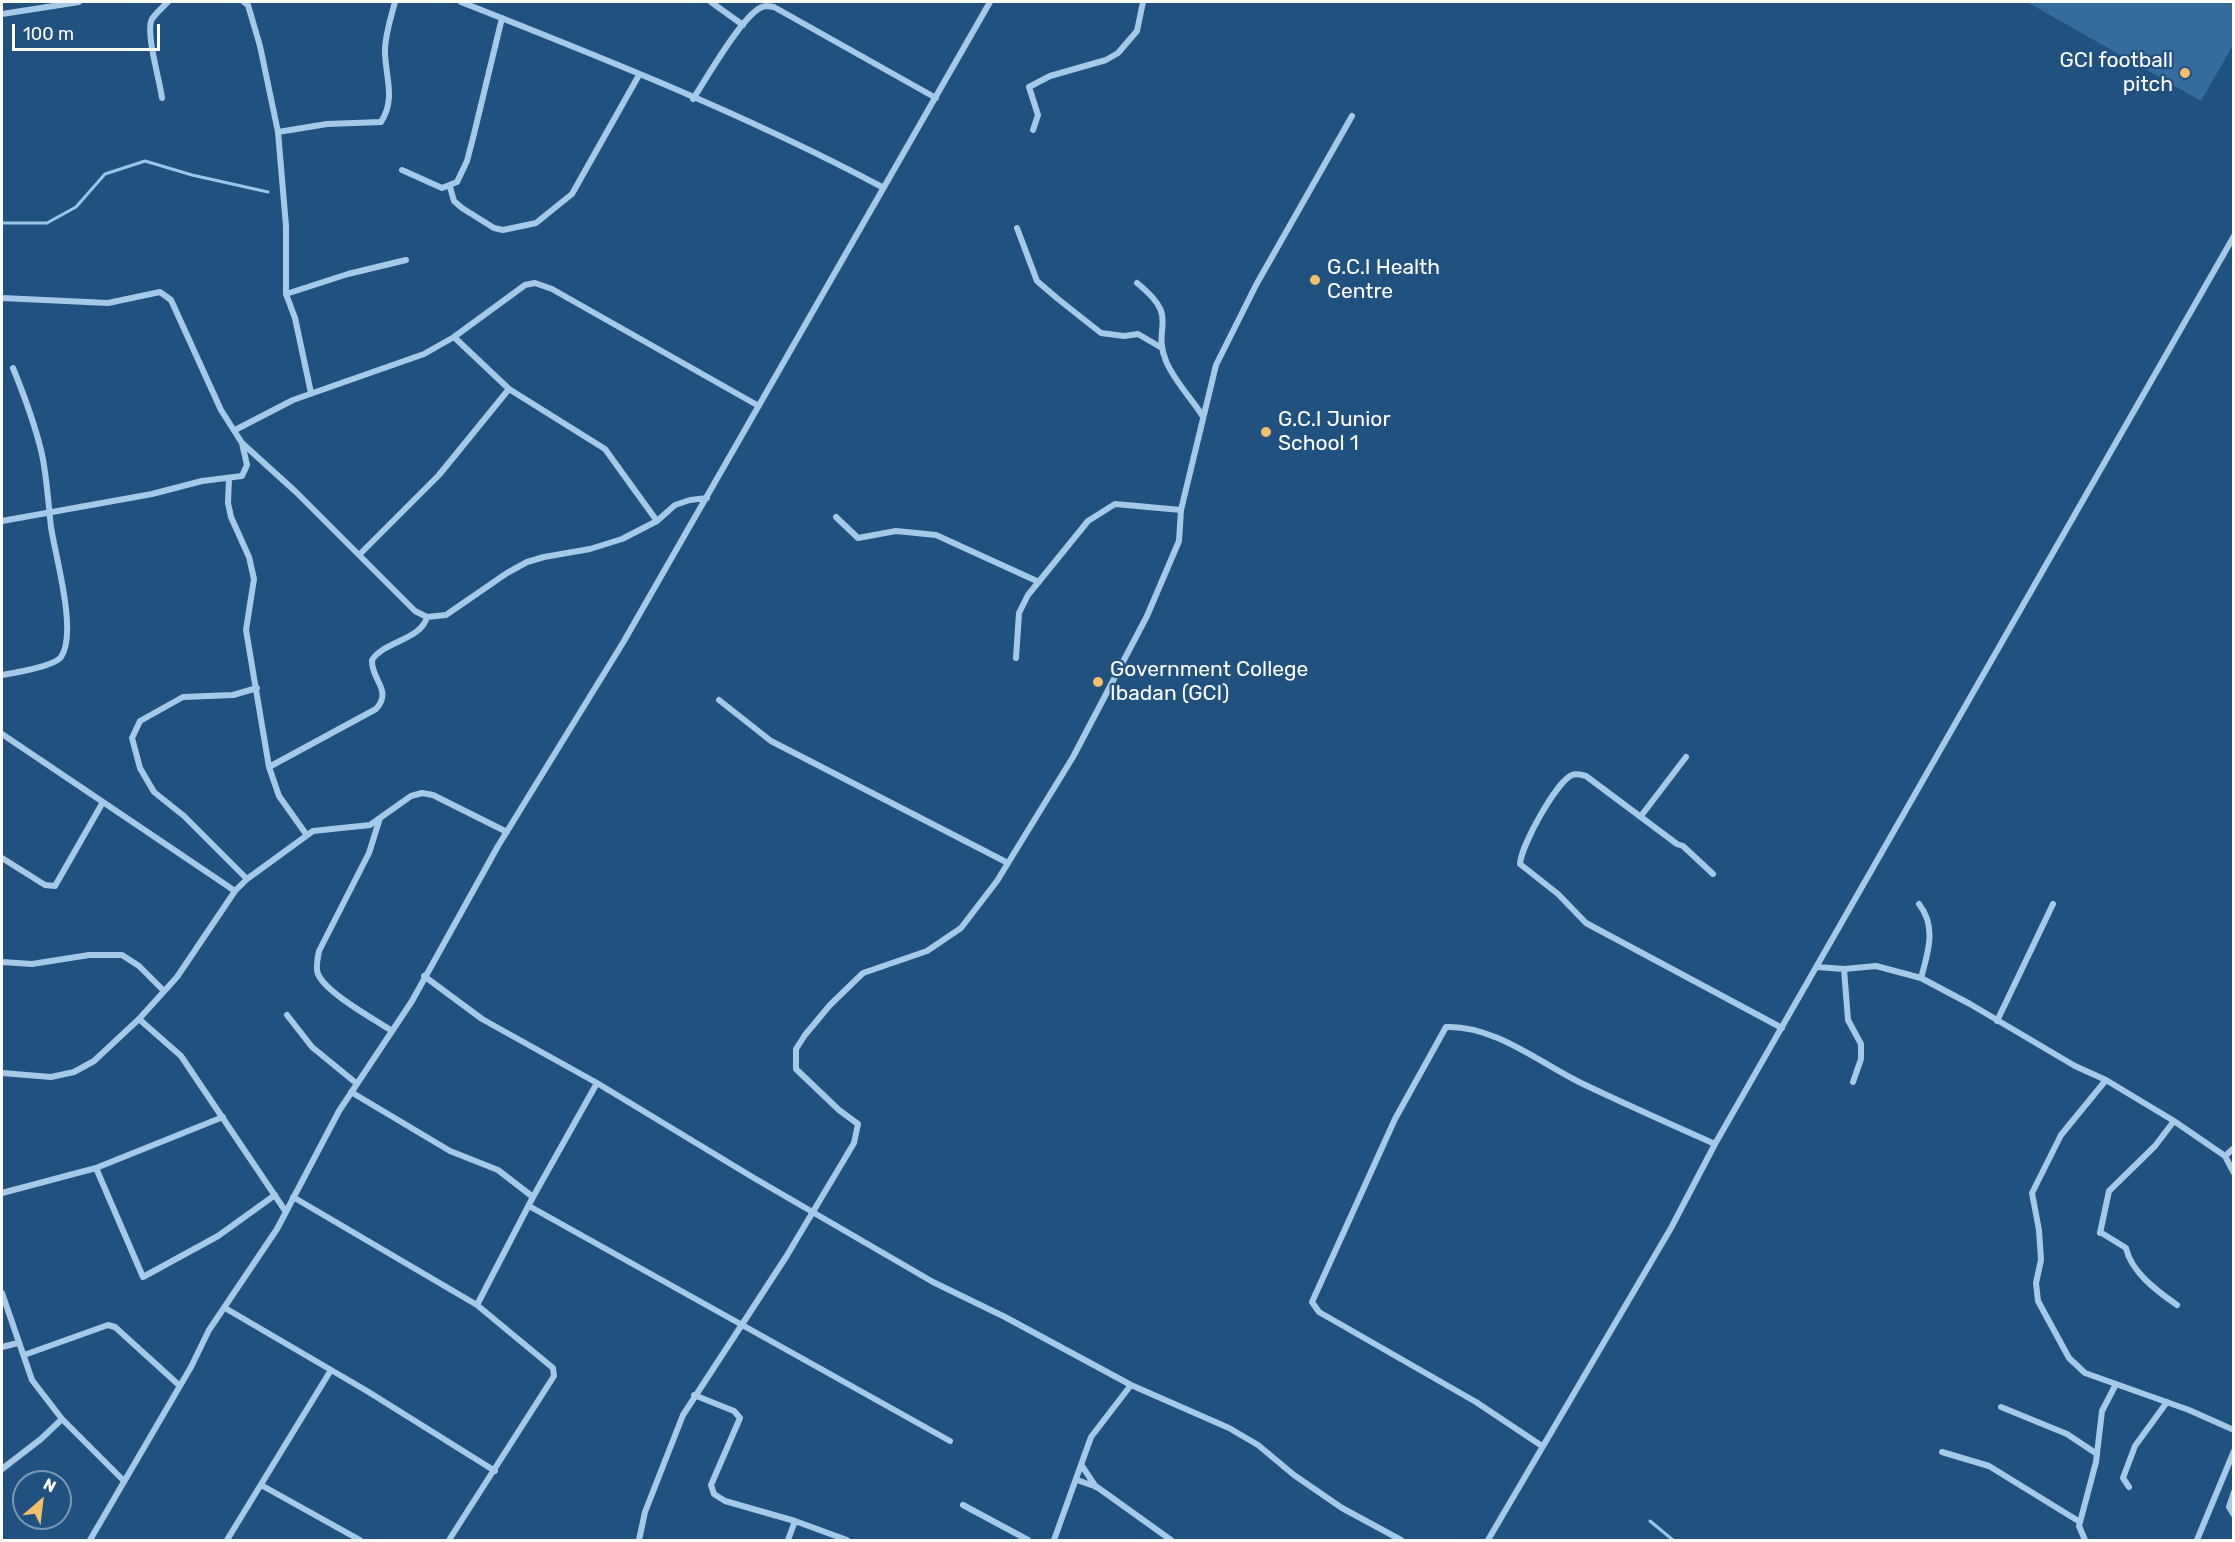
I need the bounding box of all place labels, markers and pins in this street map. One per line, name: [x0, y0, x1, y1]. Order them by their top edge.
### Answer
place label: GCI football pitch: [2059, 48, 2173, 98]
marker: GCI football pitch: [2178, 66, 2192, 80]
place label: G.C.I Health Centre: [1327, 255, 1440, 305]
marker: G.C.I Health Centre: [1308, 273, 1322, 287]
place label: G.C.I Junior School 1: [1278, 407, 1390, 457]
marker: G.C.I Junior School 1: [1259, 425, 1273, 439]
place label: Government College Ibadan (GCI): [1110, 657, 1308, 707]
marker: Government College Ibadan (GCI): [1091, 675, 1105, 689]

